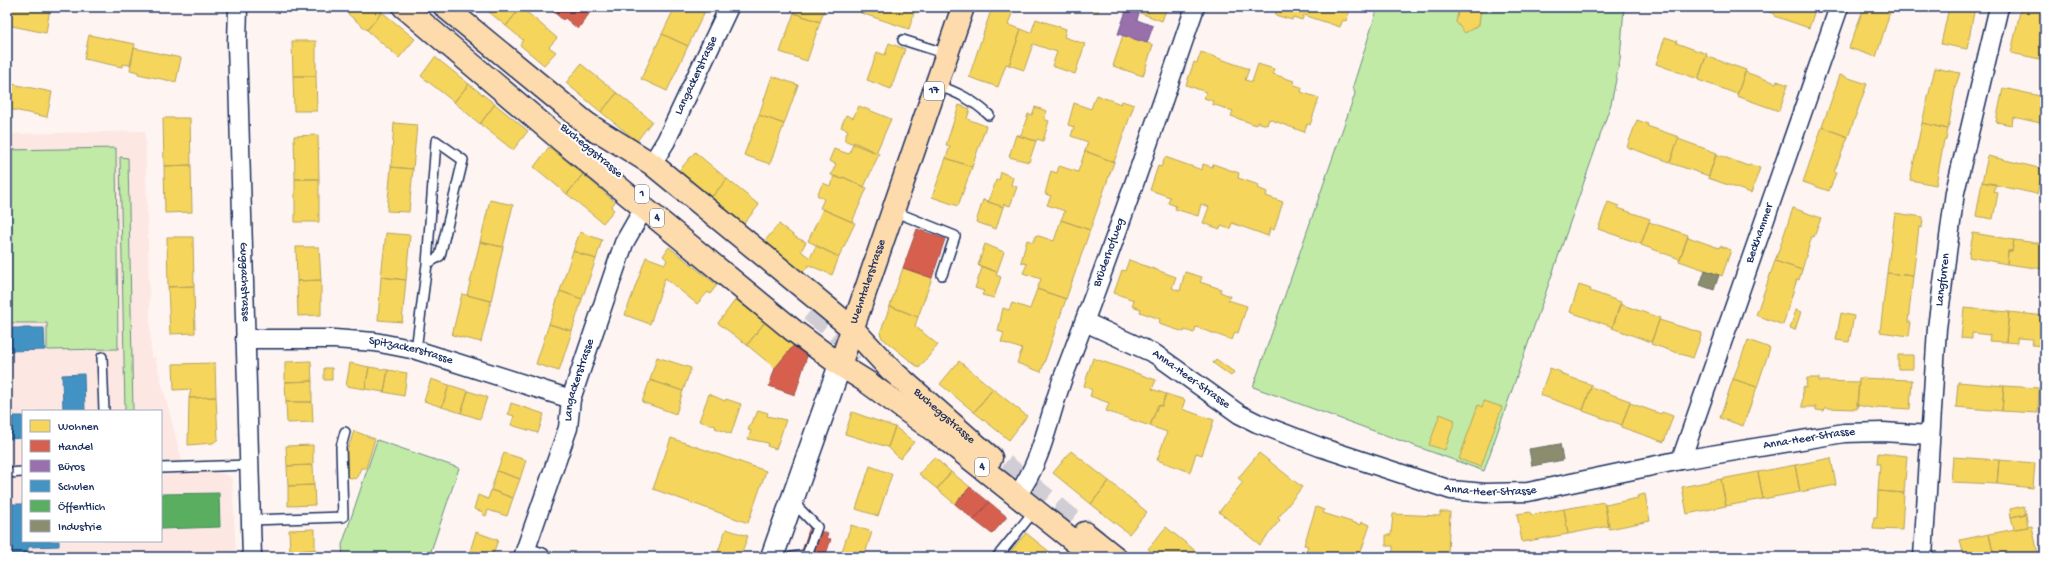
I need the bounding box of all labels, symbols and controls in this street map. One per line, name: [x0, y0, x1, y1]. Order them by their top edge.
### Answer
street label: Langackerstrasse: [672, 33, 722, 117]
road number: 17: [924, 82, 944, 100]
street label: Bucheggstrasse: [556, 120, 626, 182]
road number: 1: [635, 185, 649, 203]
street label: Beckhammer: [1743, 200, 1778, 266]
road number: 4: [650, 209, 664, 227]
street label: Brüderhofweg: [1090, 216, 1128, 290]
street label: Wehntalerstrasse: [848, 237, 890, 326]
street label: Guggachstrasse: [236, 242, 252, 323]
street label: Langfurren: [1933, 252, 1954, 307]
street label: Spitzackerstrasse: [368, 335, 455, 368]
street label: Langackerstrasse: [562, 336, 598, 422]
street label: Anna-Heer-Strasse: [1149, 347, 1233, 413]
street label: Bucheggstrasse: [909, 385, 978, 448]
legend: [22, 410, 162, 542]
text: Wohnen: [58, 421, 99, 435]
street label: Anna-Heer-Strasse: [1762, 426, 1856, 453]
text: Handel: [58, 441, 93, 455]
road number: 4: [975, 458, 989, 476]
text: Büros: [57, 461, 85, 475]
text: Schulen: [58, 481, 95, 495]
street label: Anna-Heer-Strasse: [1442, 481, 1539, 500]
text: Öffentlich: [58, 501, 106, 515]
text: Industrie: [58, 521, 102, 535]

